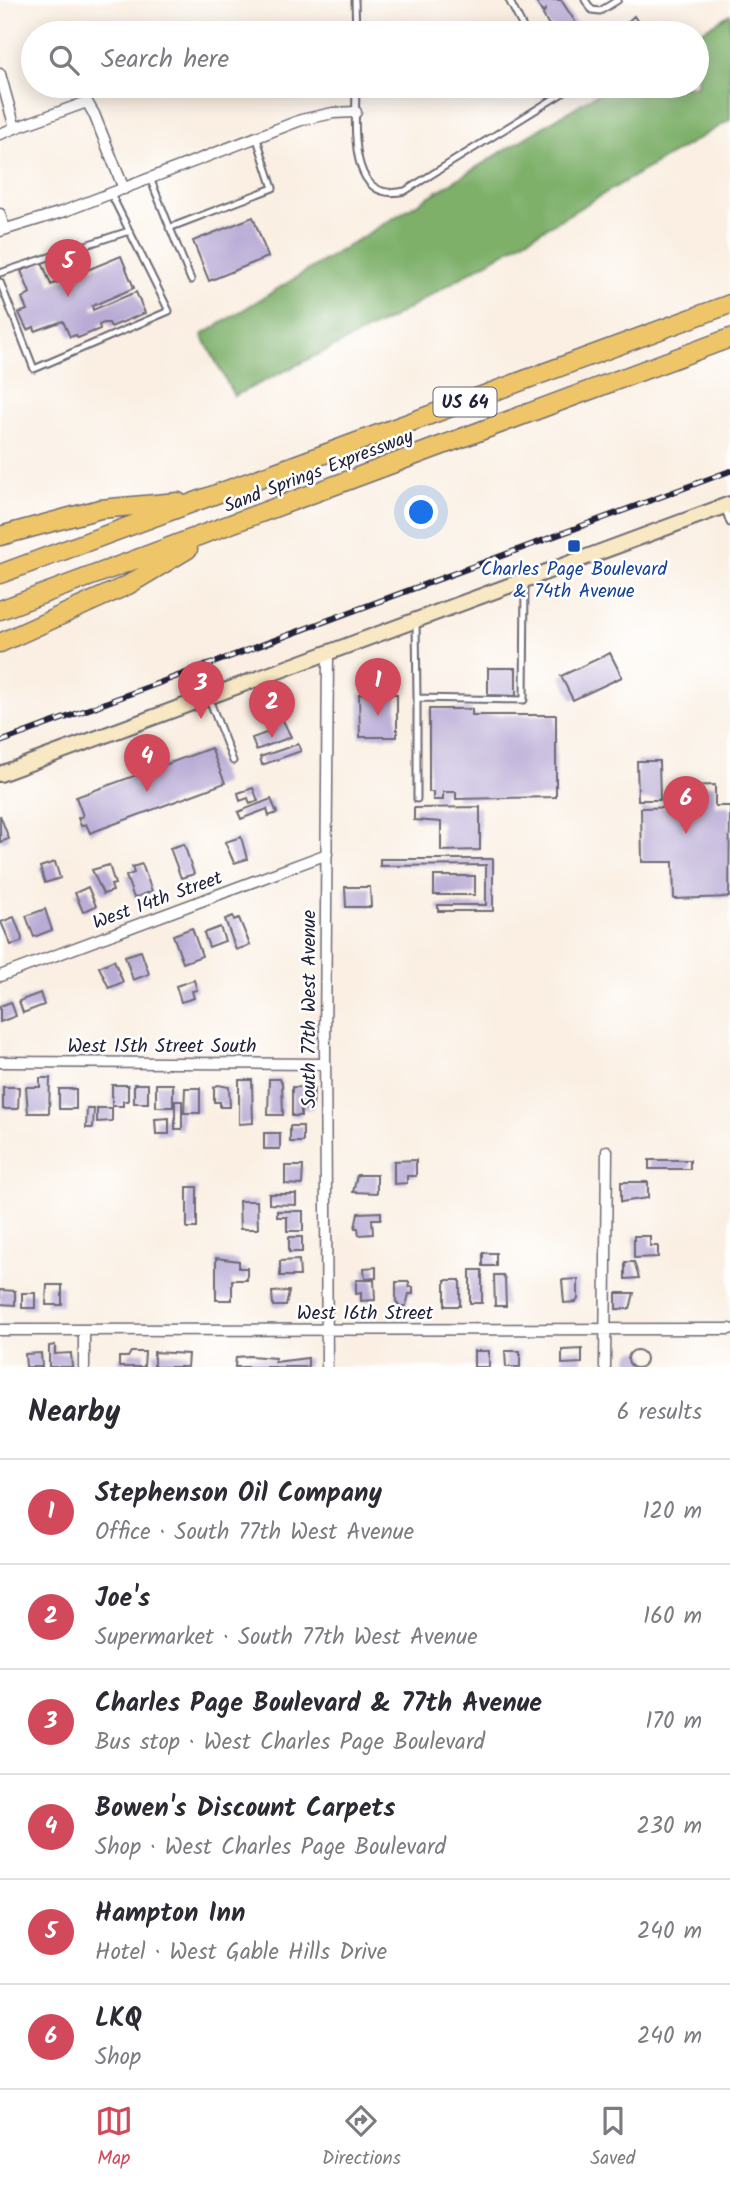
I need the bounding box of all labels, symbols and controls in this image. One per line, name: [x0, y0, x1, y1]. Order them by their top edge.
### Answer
search box: [21, 21, 709, 98]
text: Search here: [101, 39, 229, 81]
icon: search: [45, 41, 83, 79]
pin: 5: [45, 239, 91, 297]
road number: US 64: [434, 388, 496, 416]
street label: Sand Springs Expressway: [220, 421, 419, 522]
your location: [404, 495, 438, 529]
marker: Charles Page Boulevard & 74th Avenue: [566, 538, 582, 554]
place label: Charles Page Boulevard & 74th Avenue: [481, 555, 667, 607]
pin: 1: [355, 658, 401, 716]
pin: 3: [178, 661, 224, 719]
pin: 2: [249, 680, 295, 738]
pin: 4: [124, 734, 170, 792]
pin: 6: [663, 776, 709, 834]
street label: West 14th Street: [89, 863, 227, 938]
street label: South 77th West Avenue: [295, 910, 325, 1108]
street label: West 15th Street South: [68, 1032, 256, 1062]
street label: West 16th Street: [297, 1299, 434, 1329]
text: Nearby: [28, 1389, 120, 1437]
text: 6 results: [617, 1395, 702, 1431]
text: Stephenson Oil Company: [95, 1473, 382, 1515]
text: 1: [48, 1494, 54, 1530]
text: 120 m: [642, 1494, 702, 1530]
text: Office · South 77th West Avenue: [95, 1515, 414, 1551]
text: Joe's: [95, 1578, 150, 1620]
text: 2: [44, 1599, 58, 1635]
text: 160 m: [643, 1599, 702, 1635]
text: Supermarket · South 77th West Avenue: [95, 1620, 478, 1656]
text: Charles Page Boulevard & 77th Avenue: [95, 1683, 542, 1725]
text: 3: [45, 1704, 57, 1740]
text: 170 m: [645, 1704, 702, 1740]
text: Bus stop · West Charles Page Boulevard: [95, 1725, 485, 1761]
text: Bowen's Discount Carpets: [95, 1788, 395, 1830]
text: 4: [45, 1809, 57, 1845]
text: 230 m: [636, 1809, 702, 1845]
text: Shop · West Charles Page Boulevard: [95, 1830, 446, 1866]
text: Hampton Inn: [95, 1893, 245, 1935]
text: 5: [45, 1914, 57, 1950]
text: 240 m: [637, 1914, 702, 1950]
text: Hotel · West Gable Hills Drive: [95, 1935, 387, 1971]
text: LKQ: [95, 1998, 142, 2040]
text: 6: [45, 2019, 57, 2055]
text: 240 m: [637, 2019, 702, 2055]
text: Shop: [95, 2040, 141, 2076]
tab: Map: [95, 2102, 133, 2174]
tab: Directions: [322, 2102, 401, 2174]
tab: Saved: [590, 2102, 635, 2174]

